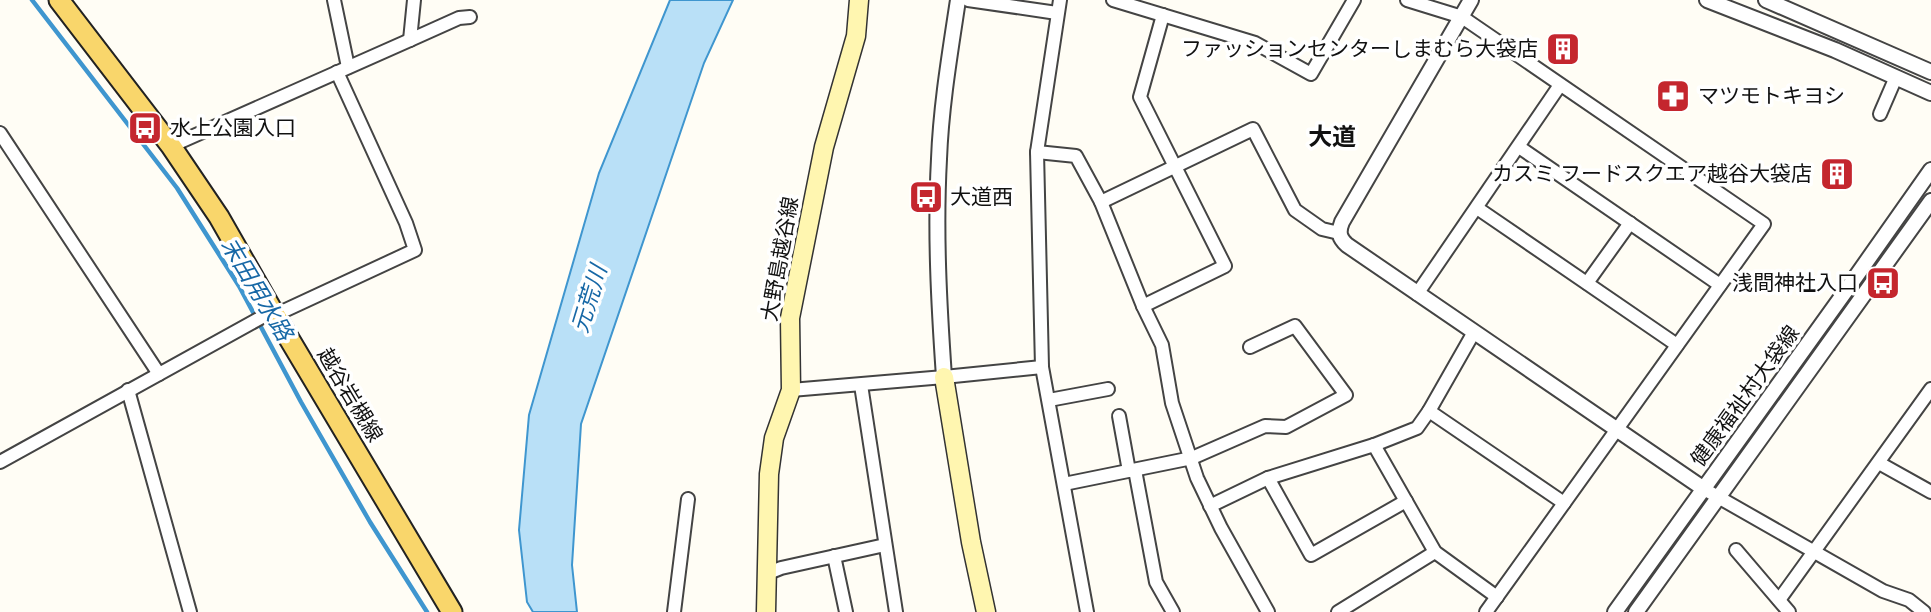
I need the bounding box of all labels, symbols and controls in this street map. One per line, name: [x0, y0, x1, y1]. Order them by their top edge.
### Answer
building icon: ファッションセンターしまむら大袋店: [1544, 30, 1582, 68]
place label: ファッションセンターしまむら大袋店: [1181, 35, 1538, 62]
pharmacy icon: マツモトキヨシ: [1654, 77, 1692, 115]
place label: マツモトキヨシ: [1698, 82, 1845, 109]
bus stop icon: 水上公園入口: [126, 109, 164, 147]
place label: 水上公園入口: [170, 114, 296, 141]
district label: 大道: [1308, 121, 1356, 152]
building icon: カスミ フードスクエア越谷大袋店: [1818, 155, 1856, 193]
place label: カスミ フードスクエア越谷大袋店: [1492, 160, 1812, 187]
bus stop icon: 大道西: [907, 178, 945, 216]
place label: 大道西: [950, 183, 1013, 210]
street label: 大野島越谷線: [755, 195, 804, 323]
water label: 末田用水路: [215, 232, 301, 347]
water label: 元荒川: [565, 259, 613, 336]
bus stop icon: 浅間神社入口: [1864, 264, 1902, 302]
place label: 浅間神社入口: [1732, 269, 1858, 296]
street label: 健康福祉村大袋線: [1684, 320, 1805, 472]
street label: 越谷岩槻線: [312, 343, 389, 447]

